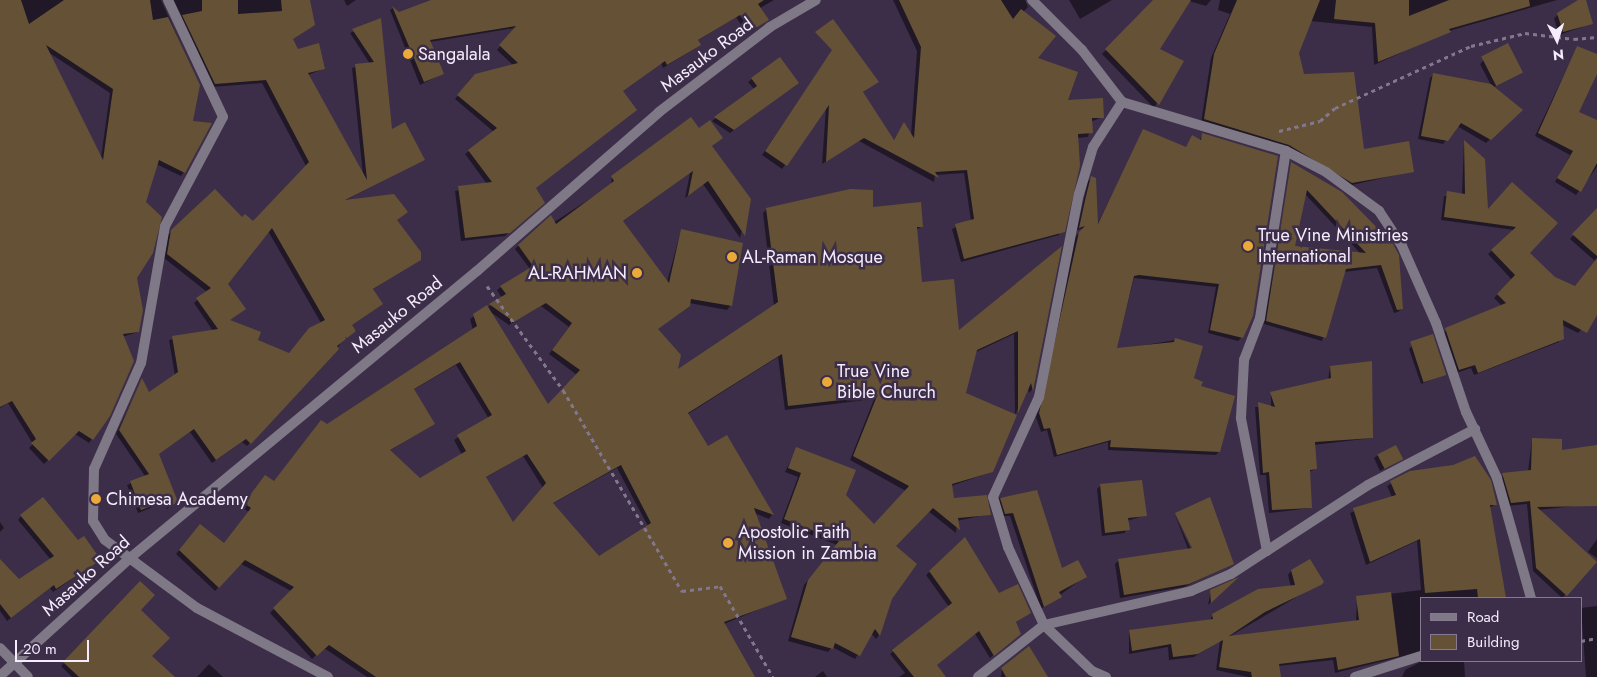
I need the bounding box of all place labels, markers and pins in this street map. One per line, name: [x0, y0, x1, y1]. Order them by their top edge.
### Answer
place label: Sangalala: [418, 43, 490, 65]
marker: Sangalala: [402, 48, 414, 60]
place label: True Vine Ministries International: [1258, 225, 1408, 268]
marker: True Vine Ministries International: [1242, 240, 1254, 252]
place label: AL-Raman Mosque: [742, 246, 883, 268]
marker: AL-Raman Mosque: [726, 251, 738, 263]
place label: AL-RAHMAN: [528, 262, 627, 284]
marker: AL-RAHMAN: [631, 267, 643, 279]
place label: True Vine Bible Church: [837, 361, 936, 404]
marker: True Vine Bible Church: [821, 376, 833, 388]
place label: Chimesa Academy: [106, 488, 248, 510]
marker: Chimesa Academy: [90, 493, 102, 505]
place label: Apostolic Faith Mission in Zambia: [738, 522, 877, 564]
marker: Apostolic Faith Mission in Zambia: [722, 537, 734, 549]

